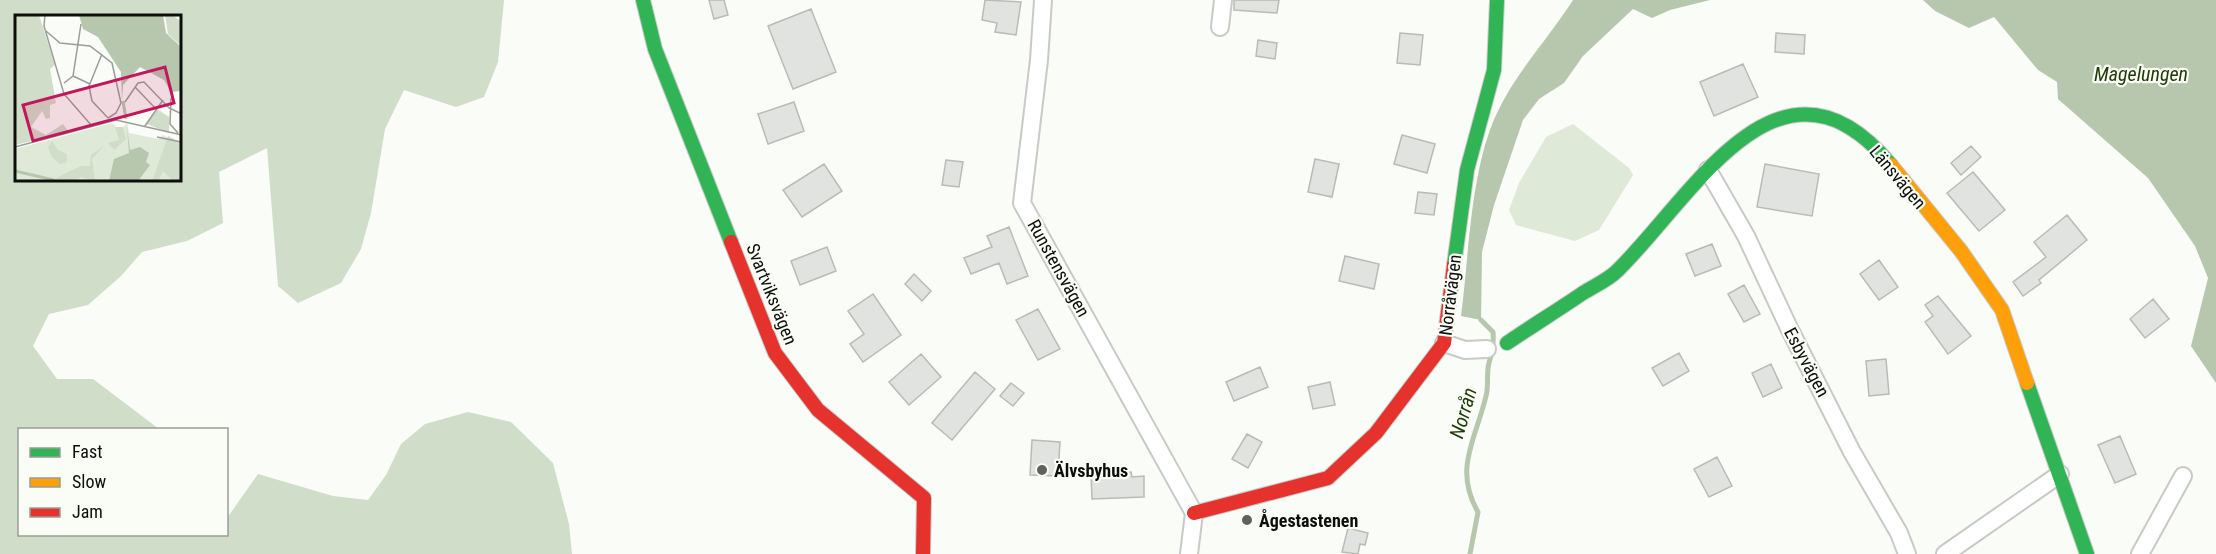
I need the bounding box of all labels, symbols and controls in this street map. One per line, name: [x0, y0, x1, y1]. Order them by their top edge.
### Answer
inset map: [15, 15, 182, 182]
water label: Magelungen: [2094, 62, 2188, 86]
street label: Länsvägen: [1865, 141, 1931, 213]
street label: Runstensvägen: [1024, 216, 1094, 320]
street label: Svartviksvägen: [742, 240, 802, 348]
street label: Norråvägen: [1435, 253, 1465, 337]
street label: Esbyvägen: [1780, 324, 1834, 400]
water label: Norrån: [1444, 385, 1482, 441]
legend: [18, 428, 228, 536]
text: Fast: [72, 441, 103, 462]
place label: Älvsbyhus: [1054, 460, 1128, 481]
marker: Älvsbyhus: [1035, 463, 1049, 477]
text: Slow: [72, 471, 107, 492]
text: Jam: [72, 501, 103, 522]
place label: Ågestastenen: [1259, 509, 1358, 531]
marker: Ågestastenen: [1240, 513, 1254, 527]

